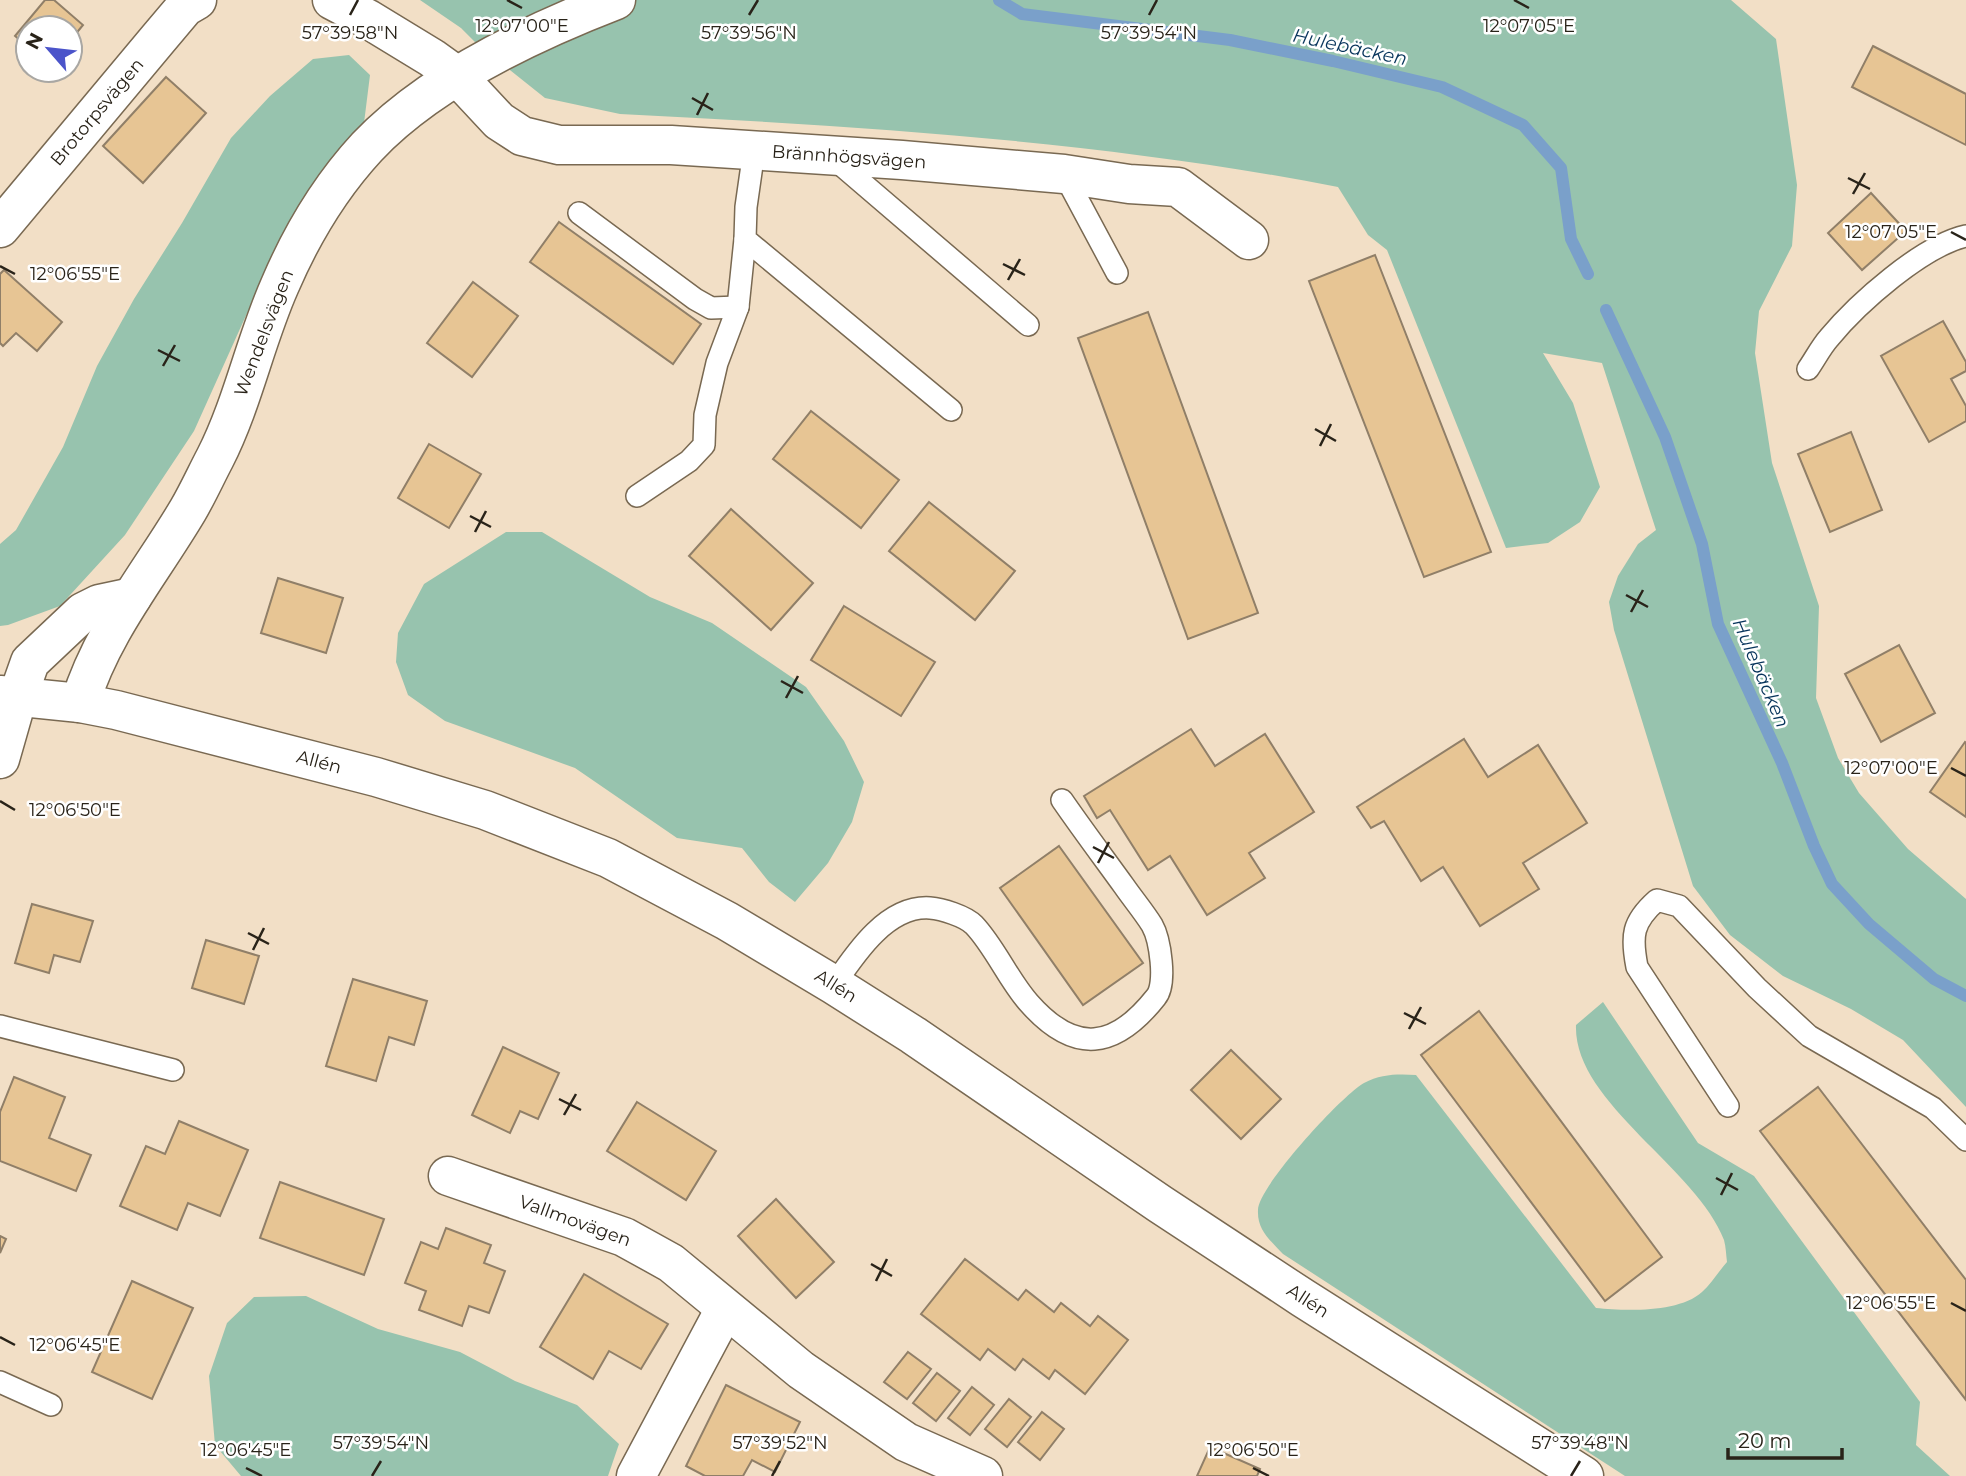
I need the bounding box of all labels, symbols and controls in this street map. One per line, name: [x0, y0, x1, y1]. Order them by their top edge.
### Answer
north arrow: [14, 14, 84, 84]
text: 12°07'00"E: [475, 15, 569, 37]
text: 12°07'05"E: [1483, 15, 1575, 37]
text: 57°39'58"N: [302, 22, 398, 44]
text: 57°39'56"N: [701, 22, 797, 44]
text: 57°39'54"N: [1101, 22, 1197, 44]
water label: Hulebäcken: [1291, 24, 1409, 70]
text: N: [21, 29, 48, 53]
street label: Brotorpsvägen: [46, 54, 148, 170]
street label: Brännhögsvägen: [771, 141, 927, 173]
text: 12°07'05"E: [1845, 221, 1937, 243]
text: 12°06'55"E: [30, 263, 120, 285]
street label: Wendelsvägen: [230, 267, 298, 399]
water label: Hulebäcken: [1728, 615, 1794, 731]
street label: Allén: [294, 745, 344, 779]
text: 12°07'00"E: [1844, 757, 1938, 779]
text: 12°06'50"E: [29, 799, 121, 821]
street label: Allén: [811, 965, 861, 1007]
street label: Vallmovägen: [516, 1191, 634, 1251]
street label: Allén: [1283, 1279, 1333, 1323]
text: 12°06'55"E: [1846, 1292, 1936, 1314]
text: 12°06'45"E: [30, 1334, 120, 1356]
scale bar: [1728, 1416, 1842, 1460]
text: 20 m: [1738, 1428, 1792, 1453]
text: 57°39'54"N: [333, 1432, 429, 1454]
text: 57°39'52"N: [732, 1432, 828, 1454]
text: 57°39'48"N: [1531, 1432, 1629, 1454]
text: 12°06'45"E: [201, 1439, 291, 1461]
text: 12°06'50"E: [1207, 1439, 1299, 1461]

